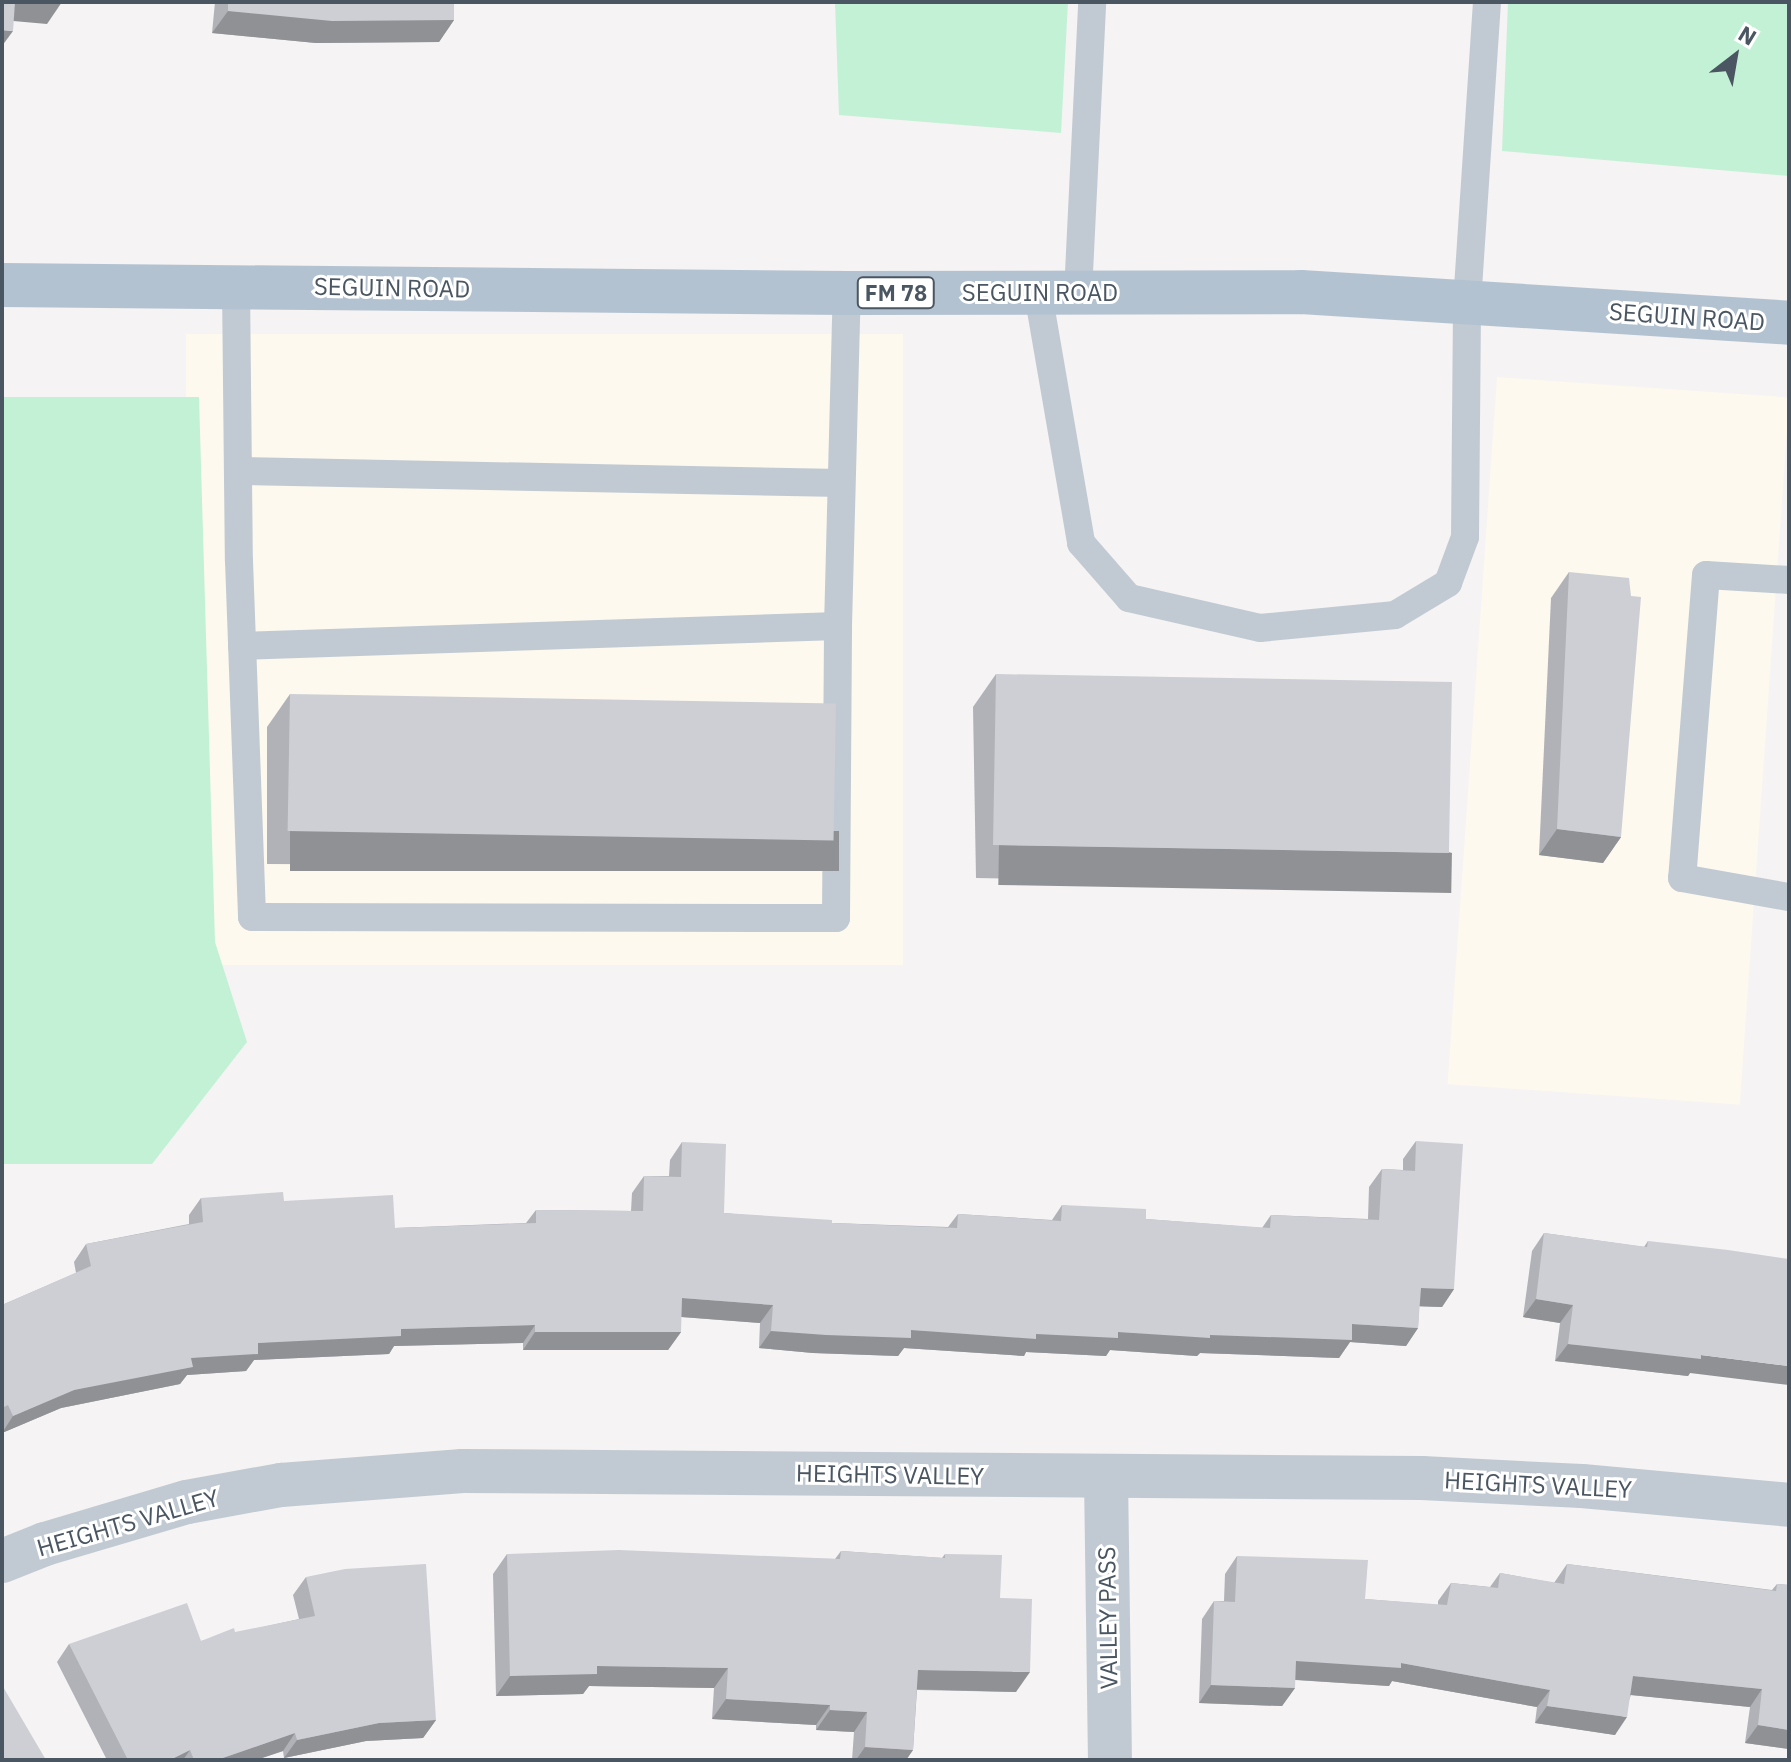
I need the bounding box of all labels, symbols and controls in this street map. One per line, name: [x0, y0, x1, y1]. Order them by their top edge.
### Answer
north arrow: [1695, 16, 1775, 96]
text: N: [1733, 18, 1762, 52]
street label: SEGUIN ROAD: [314, 272, 470, 304]
road number: FM 78: [856, 275, 936, 311]
street label: SEGUIN ROAD: [962, 279, 1118, 307]
street label: SEGUIN ROAD: [1608, 297, 1766, 337]
street label: HEIGHTS VALLEY: [796, 1459, 984, 1491]
street label: HEIGHTS VALLEY: [1443, 1466, 1633, 1504]
street label: HEIGHTS VALLEY: [34, 1483, 222, 1563]
street label: VALLEY PASS: [1092, 1546, 1124, 1690]

